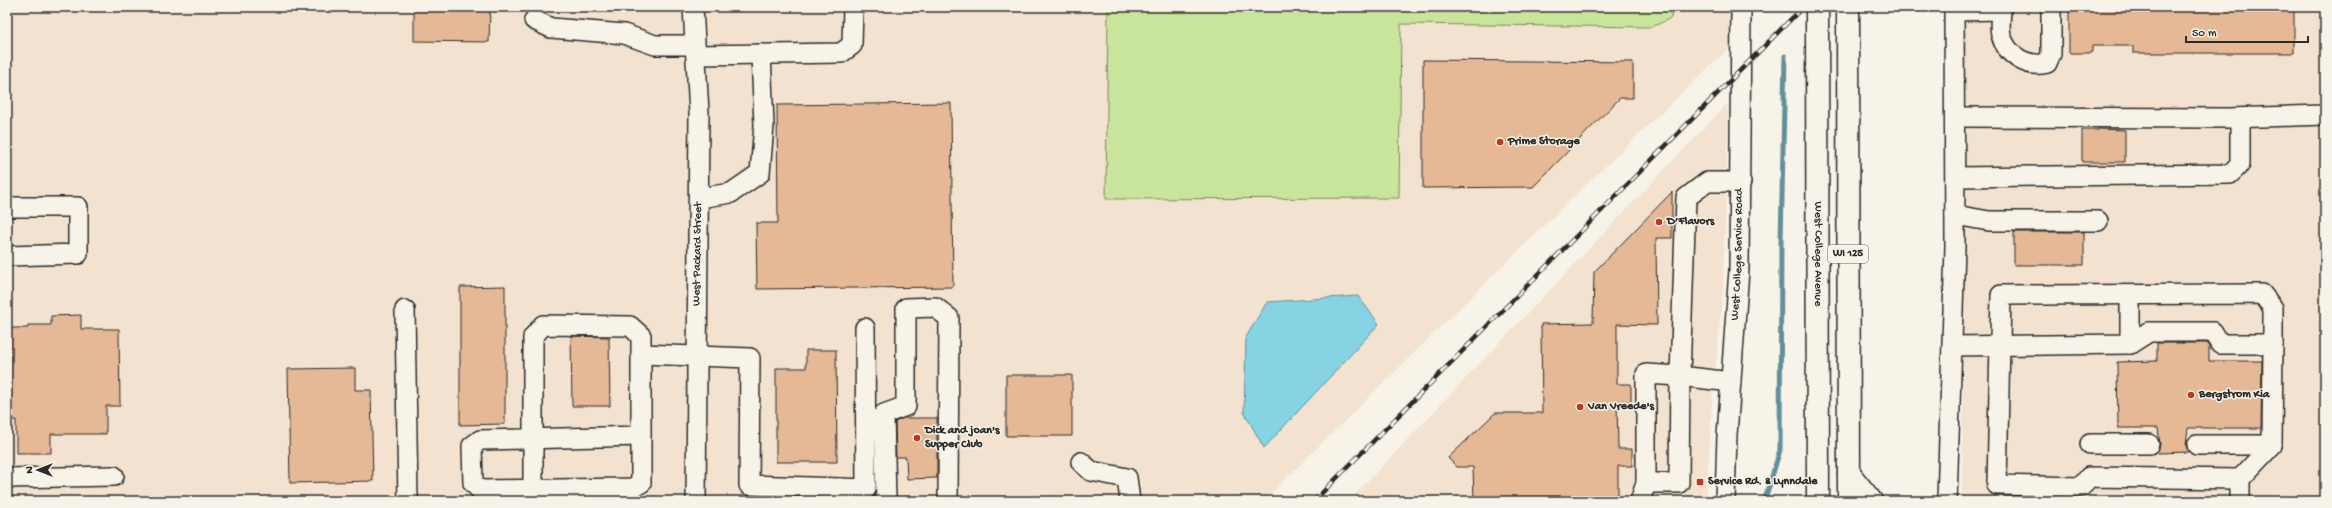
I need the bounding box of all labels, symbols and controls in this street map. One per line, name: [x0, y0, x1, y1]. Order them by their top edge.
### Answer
scale bar: [2186, 18, 2308, 44]
text: 50 m: [2192, 27, 2217, 41]
place label: Prime Storage: [1507, 135, 1580, 149]
marker: Prime Storage: [1495, 137, 1505, 147]
street label: West College Service Road: [1728, 187, 1747, 321]
street label: West Packard Street: [690, 201, 706, 306]
street label: West College Avenue: [1810, 202, 1825, 307]
place label: D’Flavors: [1666, 215, 1715, 229]
marker: D’Flavors: [1654, 217, 1664, 227]
road number: WI 125: [1828, 245, 1868, 263]
place label: Bergstrom Kia: [2198, 388, 2271, 402]
marker: Bergstrom Kia: [2186, 390, 2196, 400]
place label: Van Vreede's: [1587, 400, 1654, 414]
marker: Van Vreede's: [1575, 402, 1585, 412]
place label: Dick and joan's Supper Club: [924, 424, 1000, 452]
marker: Dick and joan's Supper Club: [912, 433, 922, 443]
north arrow: [18, 450, 58, 490]
text: N: [24, 466, 36, 474]
place label: Service Rd. & Lynndale: [1708, 475, 1818, 489]
marker: Service Rd. & Lynndale: [1695, 477, 1705, 487]

